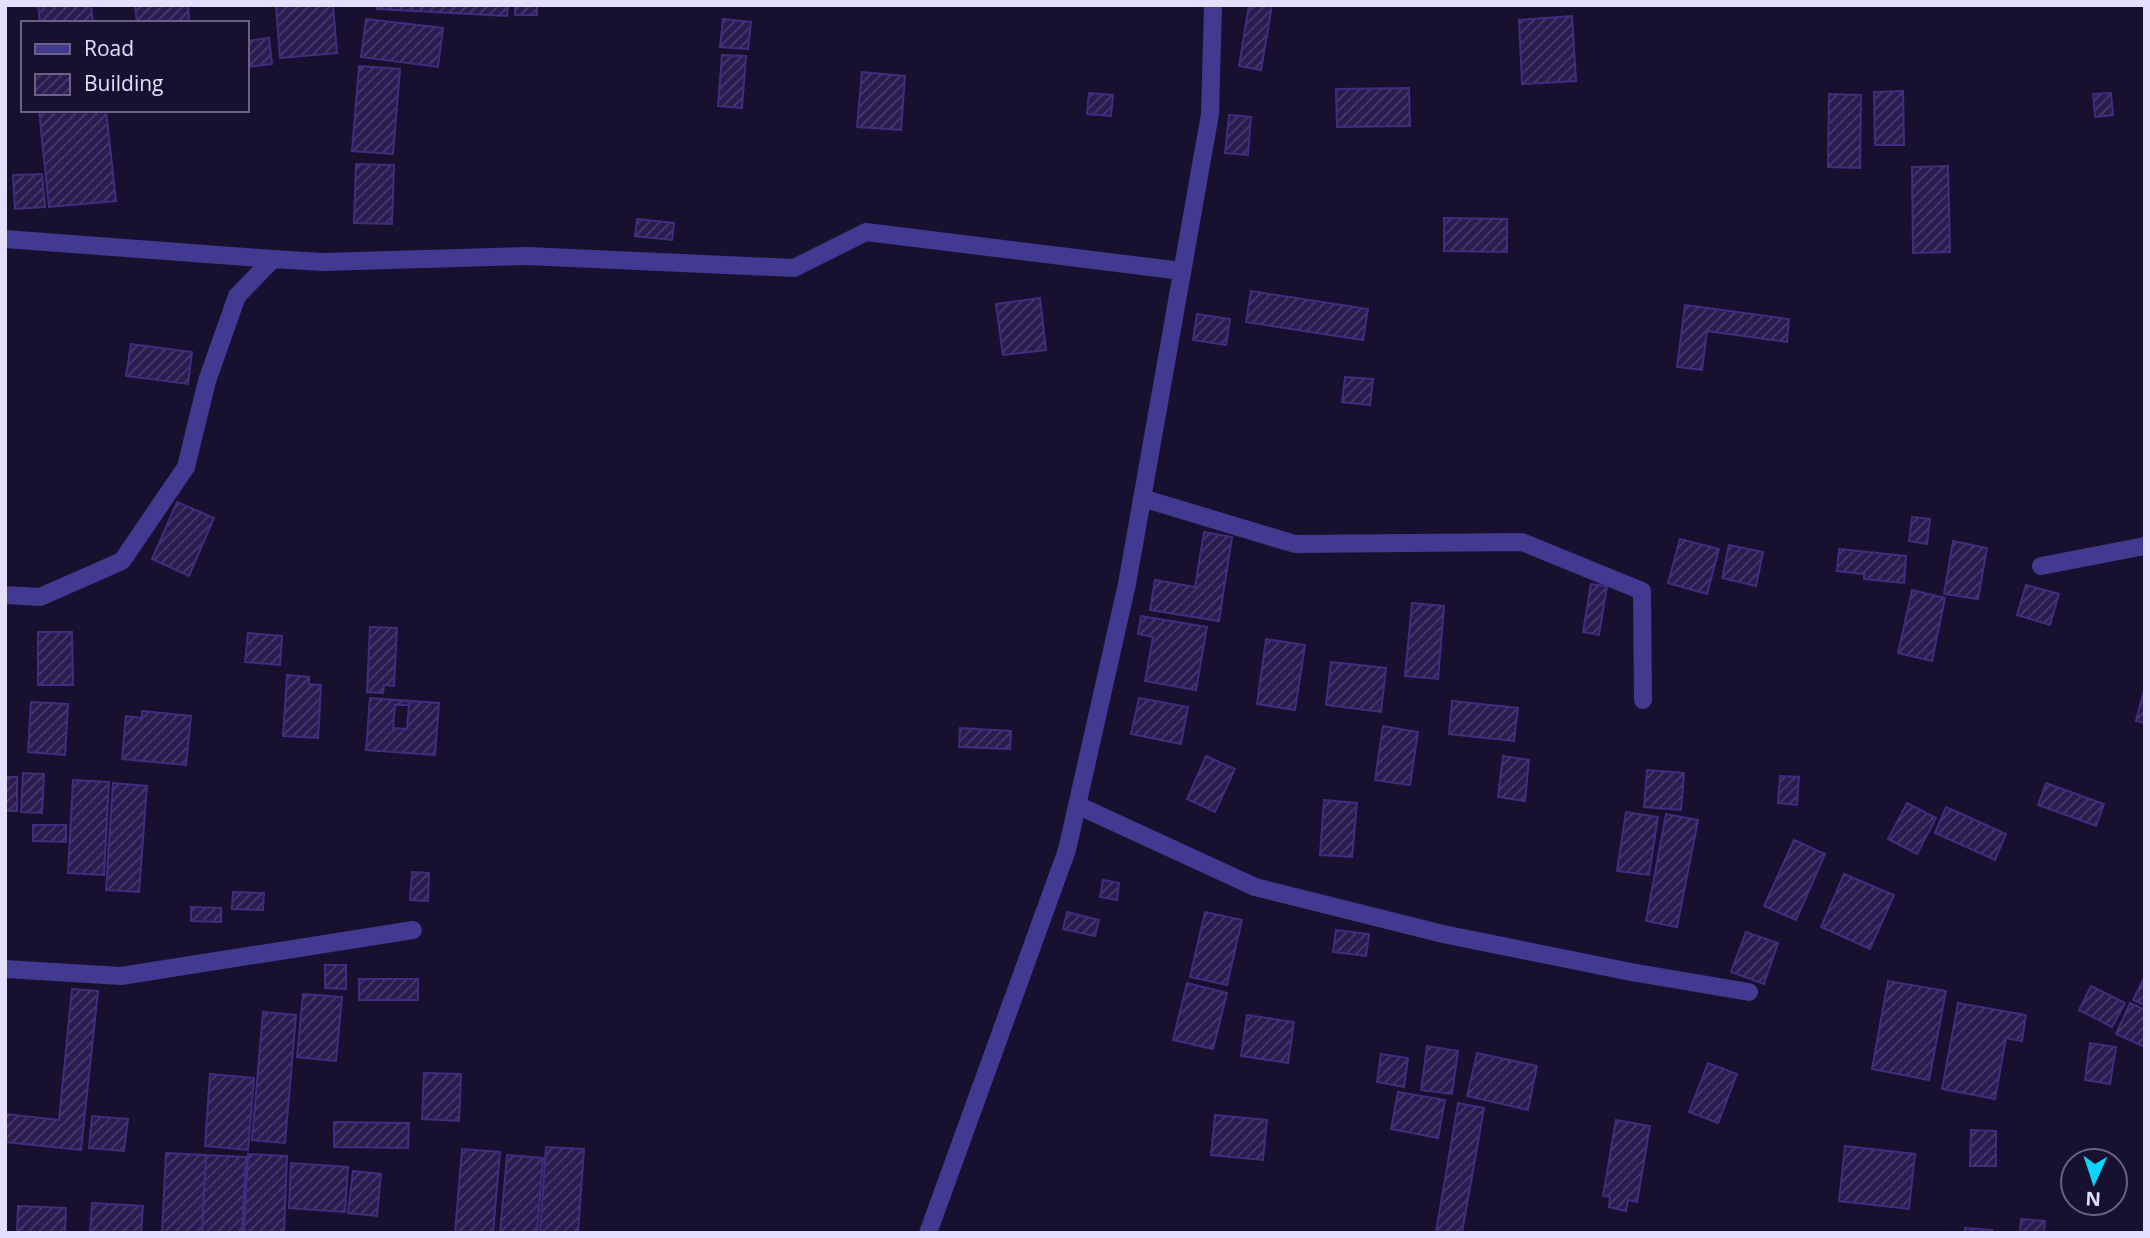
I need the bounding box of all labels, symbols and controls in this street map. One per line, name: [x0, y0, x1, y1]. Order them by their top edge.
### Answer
legend: [21, 21, 248, 112]
text: Road: [84, 34, 134, 62]
text: Building: [84, 69, 163, 97]
north arrow: [2059, 1147, 2129, 1217]
text: N: [2085, 1186, 2102, 1212]

